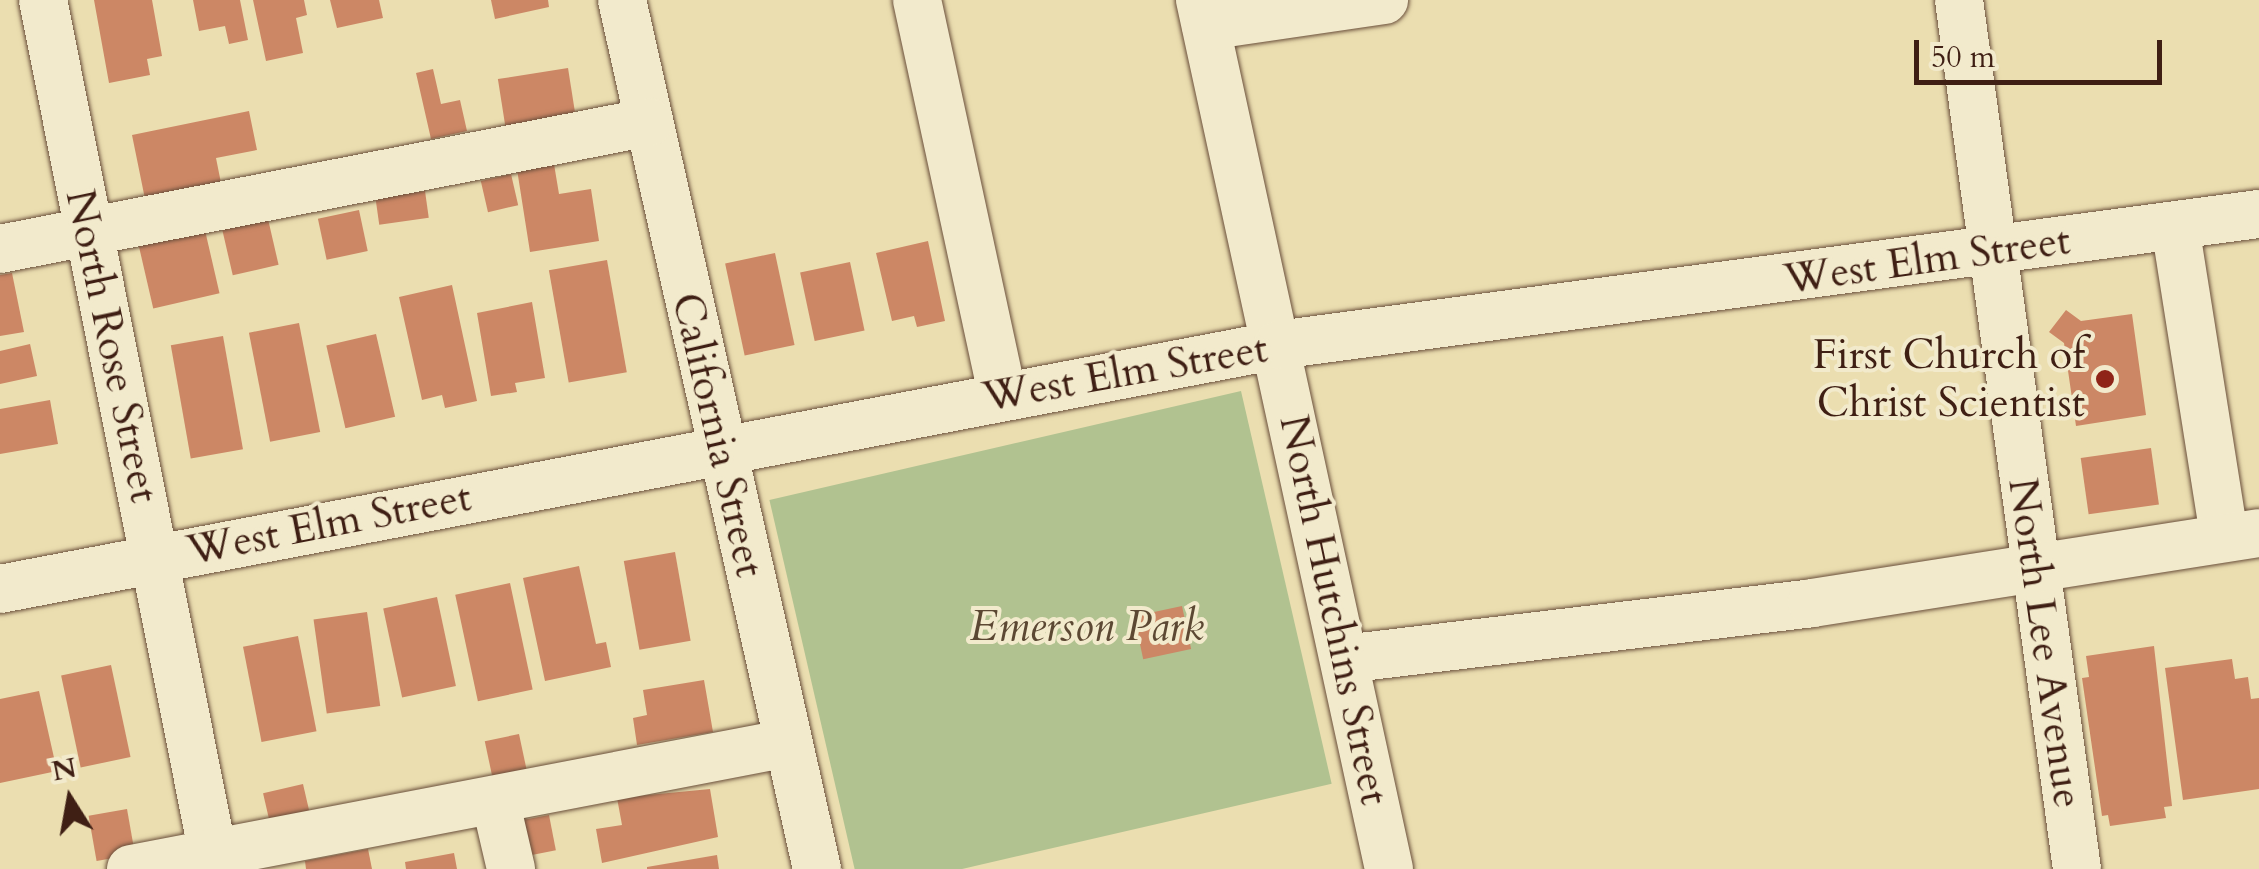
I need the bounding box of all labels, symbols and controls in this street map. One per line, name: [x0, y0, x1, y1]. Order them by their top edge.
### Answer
scale bar: [1919, 20, 2166, 82]
text: 50 m: [1931, 37, 1995, 78]
street label: North Rose Street: [54, 185, 170, 507]
street label: West Elm Street: [1781, 215, 2073, 305]
street label: California Street: [661, 288, 775, 582]
street label: West Elm Street: [979, 323, 1271, 423]
place label: First Church of Christ Scientist: [1813, 330, 2085, 428]
marker: First Church of Christ Scientist: [2094, 368, 2116, 390]
street label: North Hutchins Street: [1268, 411, 1400, 809]
street label: West Elm Street: [183, 472, 475, 576]
street label: North Lee Avenue: [1997, 475, 2093, 811]
park label: Emerson Park: [970, 602, 1204, 652]
north arrow: [20, 749, 120, 849]
text: N: [49, 749, 80, 791]

